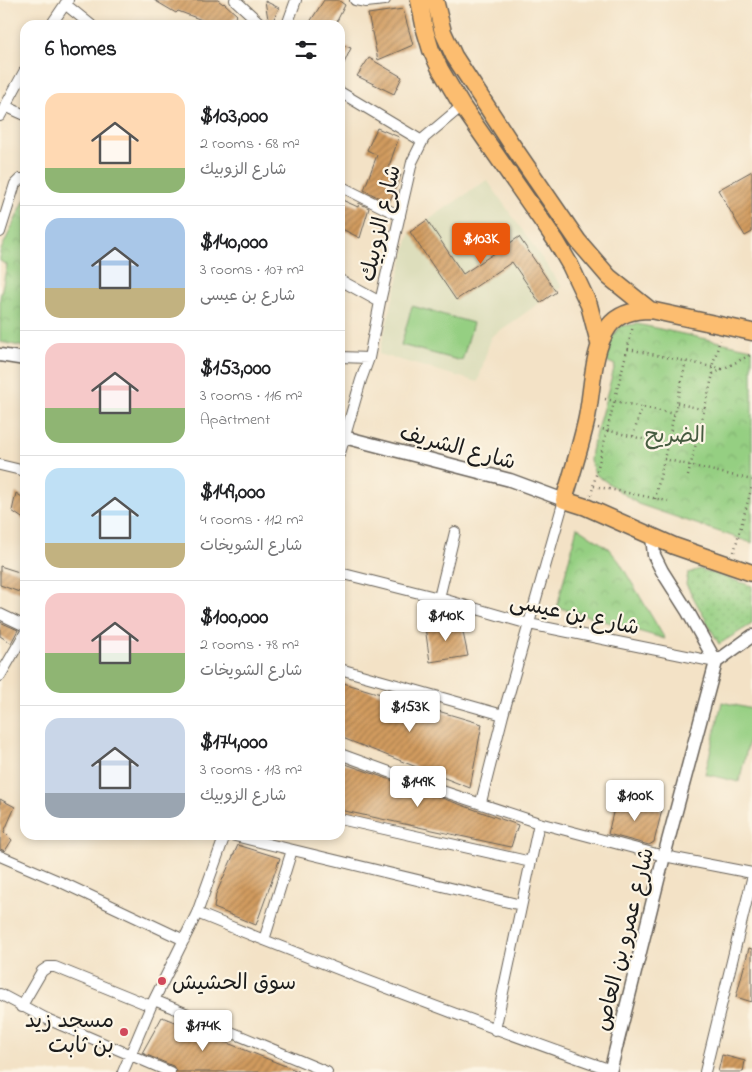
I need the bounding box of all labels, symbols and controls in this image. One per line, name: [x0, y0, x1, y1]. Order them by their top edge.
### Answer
text: 6 homes: [45, 35, 117, 65]
icon: filters: [292, 36, 320, 64]
text: $103,000: [200, 102, 268, 132]
icon: home: [85, 113, 145, 173]
text: 2 rooms · 68 m²: [200, 132, 300, 156]
text: شارع الزوبيك: [200, 158, 286, 182]
street label: شارع الزوبيك: [353, 162, 411, 285]
pin: $103K: [446, 222, 516, 265]
text: $103K: [463, 227, 499, 251]
text: $140,000: [200, 228, 268, 258]
icon: home: [85, 238, 145, 298]
text: 3 rooms · 107 m²: [200, 258, 304, 282]
text: شارع بن عيسى: [200, 284, 296, 308]
text: $153,000: [200, 354, 271, 384]
icon: home: [85, 363, 145, 423]
text: 3 rooms · 116 m²: [200, 384, 303, 408]
text: Apartment: [200, 408, 270, 432]
street label: شارع الشريف: [396, 418, 519, 480]
park label: الضريح: [645, 421, 705, 453]
text: $149,000: [200, 478, 265, 508]
icon: home: [85, 488, 145, 548]
text: 4 rooms · 112 m²: [200, 508, 303, 532]
text: شارع الشويخات: [200, 534, 302, 558]
street label: شارع بن عيسى: [507, 587, 642, 645]
pin: $140K: [411, 600, 481, 642]
text: $100,000: [200, 603, 268, 633]
text: $140K: [428, 604, 464, 628]
icon: home: [85, 613, 145, 673]
text: 2 rooms · 78 m²: [200, 633, 299, 657]
text: شارع الشويخات: [200, 659, 302, 683]
pin: $153K: [375, 690, 445, 733]
text: $153K: [391, 695, 429, 719]
text: $174,000: [200, 728, 268, 758]
icon: home: [85, 738, 145, 798]
text: 3 rooms · 113 m²: [200, 758, 302, 782]
pin: $149K: [383, 766, 453, 808]
text: $149K: [401, 770, 435, 794]
pin: $100K: [600, 780, 670, 822]
text: شارع الزوبيك: [200, 784, 286, 808]
text: $100K: [617, 784, 653, 808]
street label: شارع عمرو بن العاص: [588, 845, 664, 1035]
place label: سوق الحشيش: [172, 968, 296, 1000]
marker: سوق الحشيش: [156, 975, 168, 987]
place label: مسجد زيد بن ثابت: [25, 1006, 114, 1063]
pin: $174K: [168, 1010, 238, 1052]
text: $174K: [185, 1014, 221, 1038]
marker: مسجد زيد بن ثابت: [118, 1026, 130, 1038]

